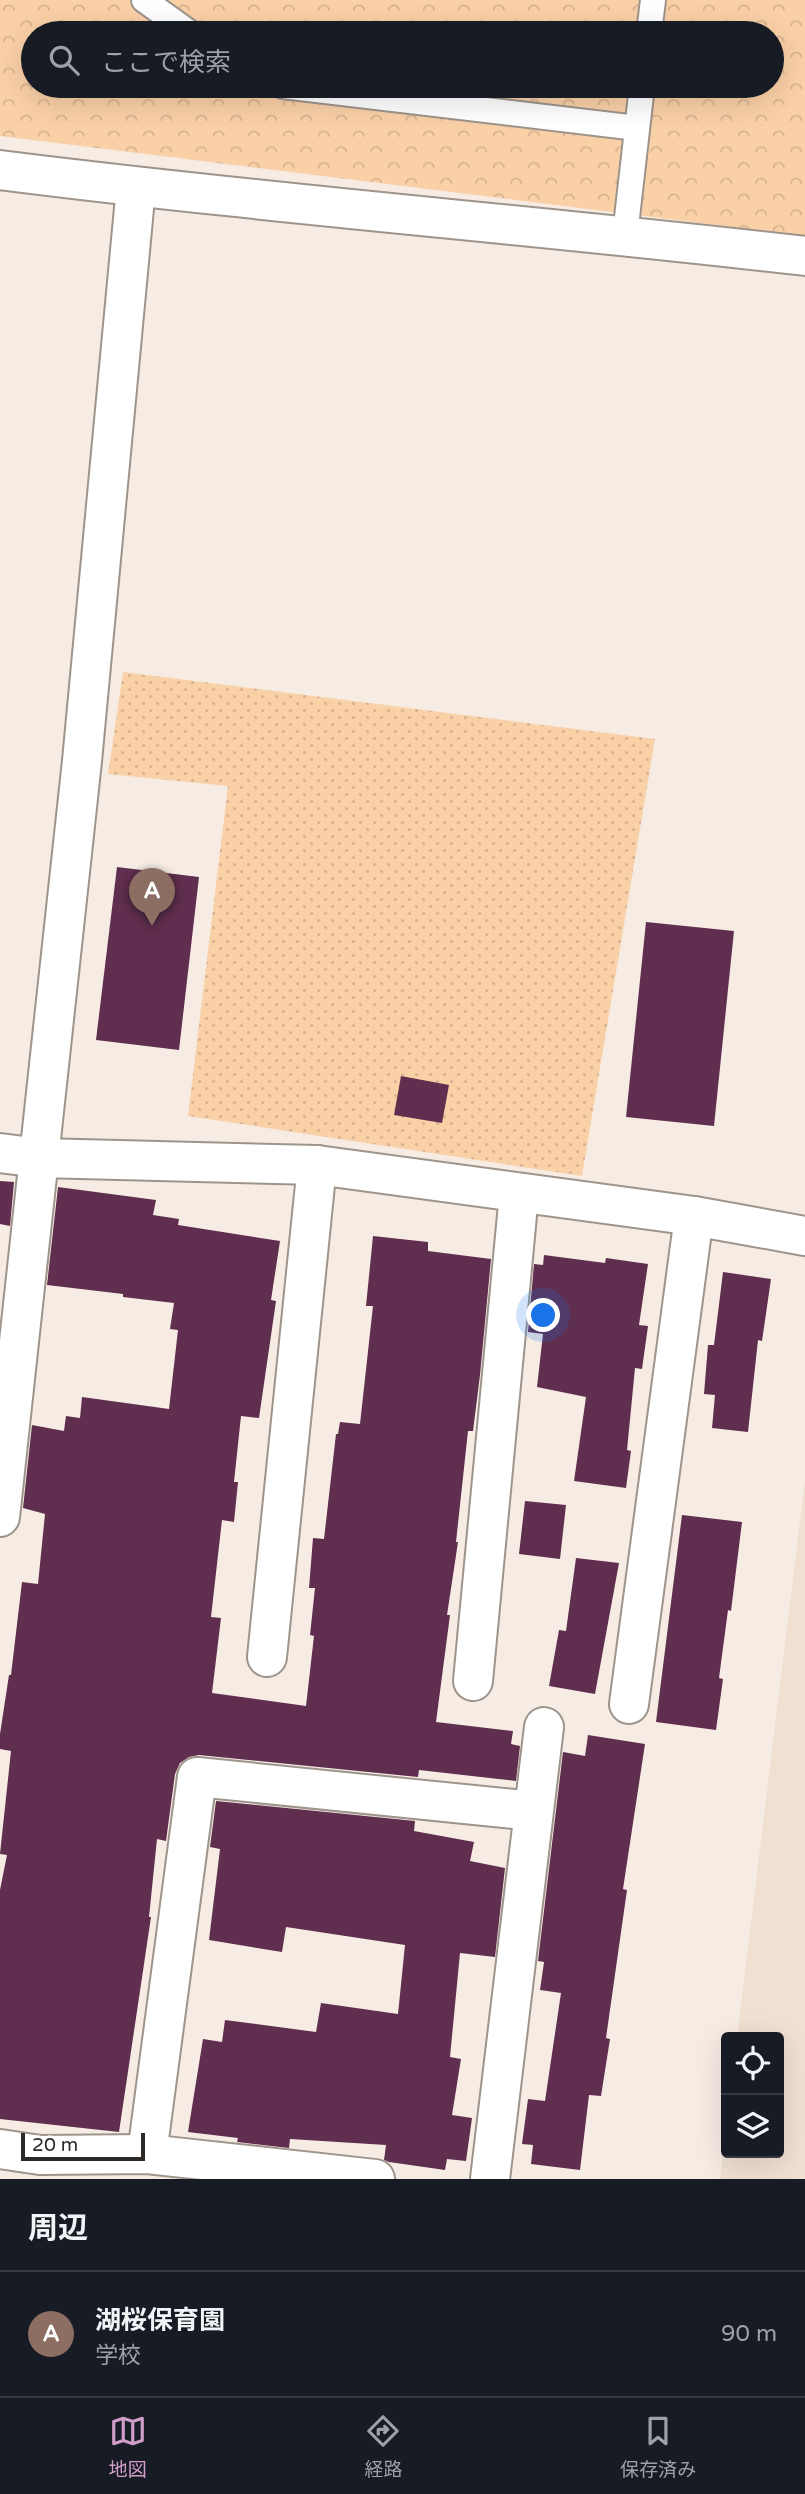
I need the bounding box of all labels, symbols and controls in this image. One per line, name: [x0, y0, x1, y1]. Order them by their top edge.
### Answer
search box: [21, 21, 784, 98]
icon: search: [45, 41, 83, 79]
text: ここで検索: [101, 47, 231, 78]
pin: A: [129, 868, 175, 926]
your location: [526, 1298, 560, 1332]
map controls: [721, 2032, 784, 2158]
button: locate: [721, 2032, 784, 2095]
button: layers: [721, 2095, 784, 2158]
scale bar: [21, 2130, 145, 2162]
text: 20 m: [32, 2134, 78, 2156]
text: 周辺: [28, 2210, 88, 2247]
text: 湖桜保育園: [95, 2305, 225, 2336]
text: A: [42, 2320, 60, 2348]
text: 90 m: [721, 2320, 777, 2348]
text: 学校: [95, 2342, 141, 2370]
tab: 地図: [109, 2412, 147, 2481]
tab: 経路: [364, 2412, 402, 2481]
tab: 保存済み: [620, 2412, 696, 2481]

